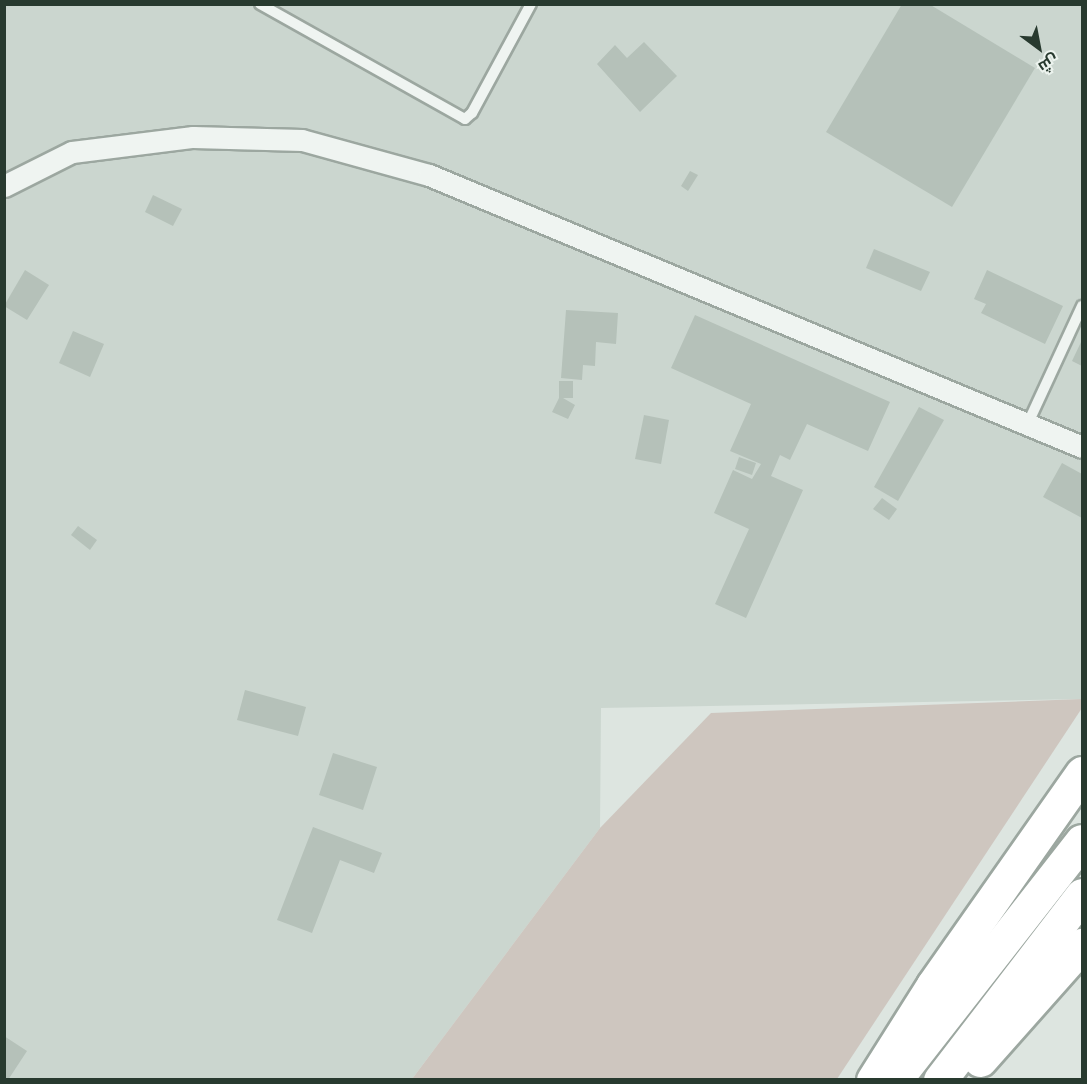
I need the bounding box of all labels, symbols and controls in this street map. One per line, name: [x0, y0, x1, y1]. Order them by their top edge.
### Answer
north arrow: [1009, 18, 1069, 78]
text: ش: [1034, 48, 1064, 79]

